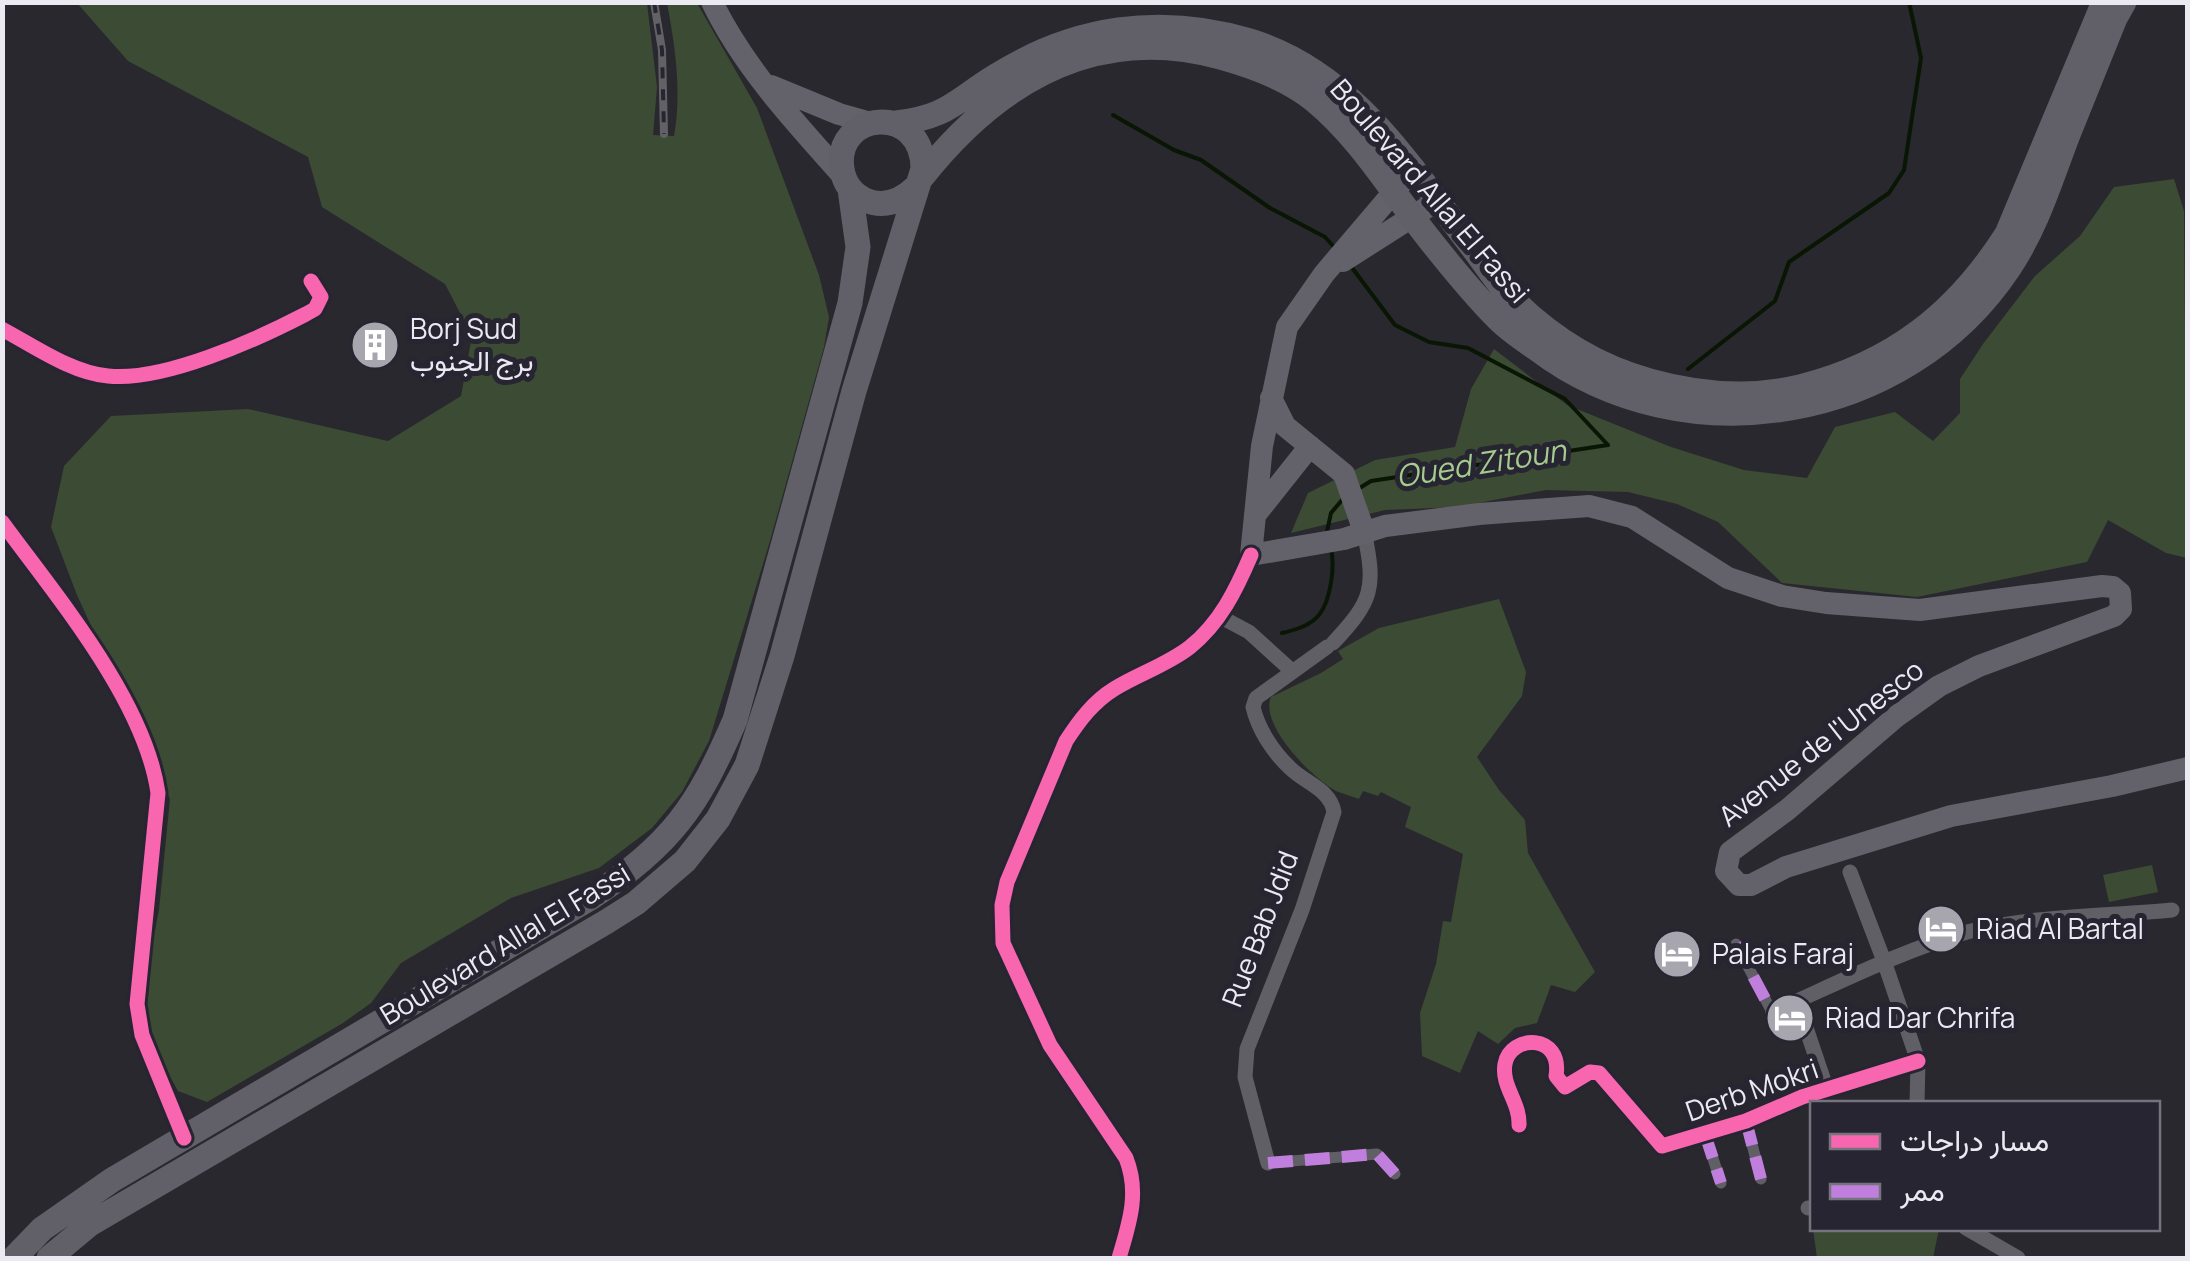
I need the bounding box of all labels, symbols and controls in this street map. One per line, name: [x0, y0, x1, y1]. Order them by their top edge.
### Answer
street label: Boulevard Allal El Fassi: [1323, 70, 1539, 310]
place label: Borj Sud برج الجنوب: [410, 309, 533, 380]
building icon: Borj Sud برج الجنوب: [349, 319, 401, 371]
water label: Oued Zitoun: [1393, 429, 1570, 496]
street label: Avenue de l'Unesco: [1710, 650, 1931, 834]
street label: Rue Bab Jdid: [1212, 845, 1306, 1012]
street label: Boulevard Allal El Fassi: [372, 853, 637, 1033]
hotel icon: Riad Al Bartal: [1915, 903, 1967, 955]
place label: Riad Al Bartal: [1976, 909, 2144, 947]
hotel icon: Palais Faraj: [1651, 928, 1703, 980]
place label: Palais Faraj: [1712, 934, 1854, 972]
hotel icon: Riad Dar Chrifa: [1764, 992, 1816, 1044]
place label: Riad Dar Chrifa: [1825, 998, 2015, 1036]
street label: Derb Mokri: [1680, 1049, 1823, 1129]
legend: [1810, 1101, 2160, 1231]
text: مسار دراجات: [1900, 1119, 2049, 1160]
text: ممر: [1899, 1169, 1945, 1210]

